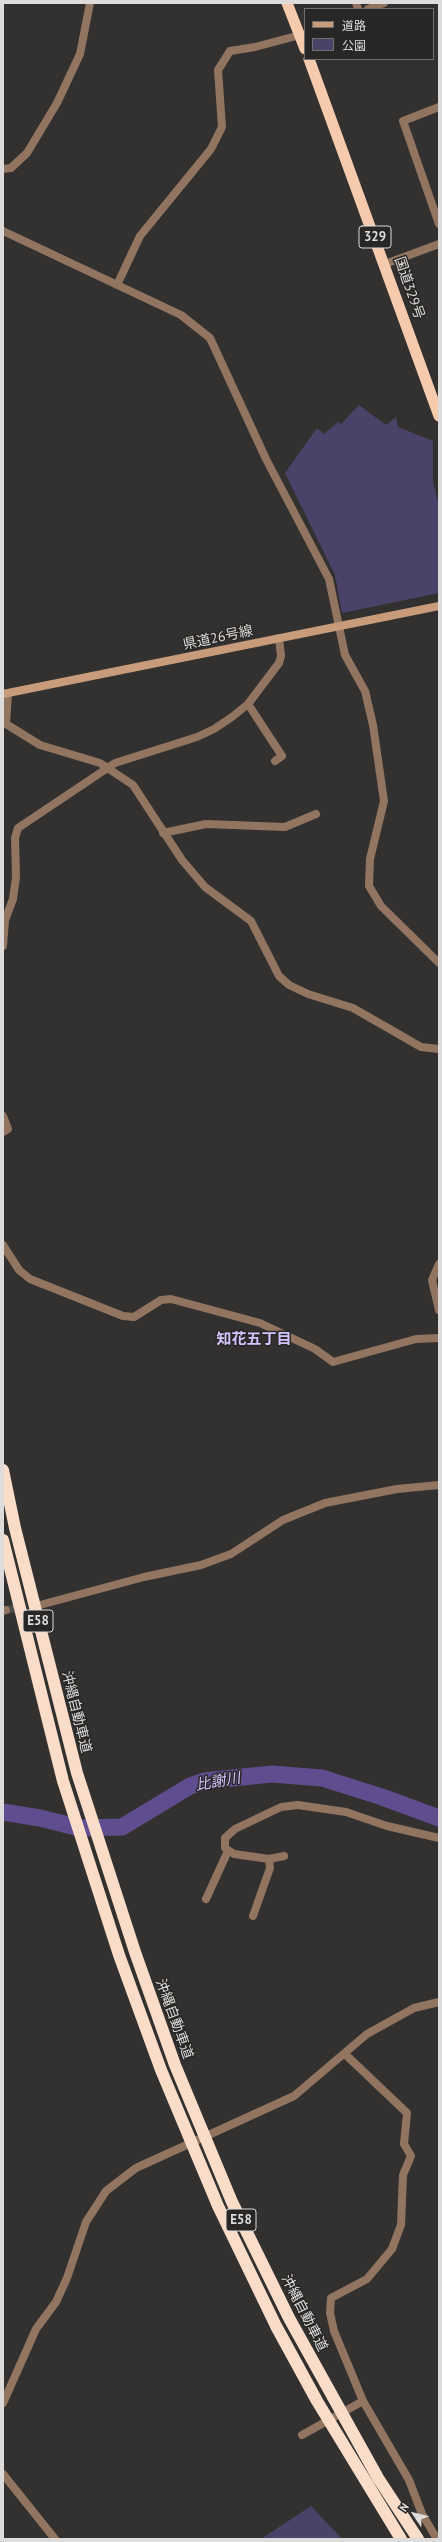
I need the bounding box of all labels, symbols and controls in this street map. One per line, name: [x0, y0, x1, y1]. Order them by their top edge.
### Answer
legend: [304, 8, 434, 60]
text: 道路: [342, 18, 366, 33]
text: 公園: [342, 38, 366, 53]
road number: 329: [359, 226, 391, 248]
street label: 国道329号: [390, 255, 428, 321]
street label: 県道26号線: [181, 622, 255, 654]
district label: 知花五丁目: [217, 1331, 291, 1349]
road number: E58: [23, 1610, 53, 1632]
street label: 沖縄自動車道: [58, 1669, 94, 1755]
water label: 比謝川: [194, 1769, 242, 1795]
street label: 沖縄自動車道: [152, 1977, 196, 2061]
road number: E58: [226, 2209, 256, 2231]
street label: 沖縄自動車道: [277, 2272, 331, 2354]
north arrow: [394, 2494, 434, 2534]
text: N: [396, 2500, 412, 2514]

